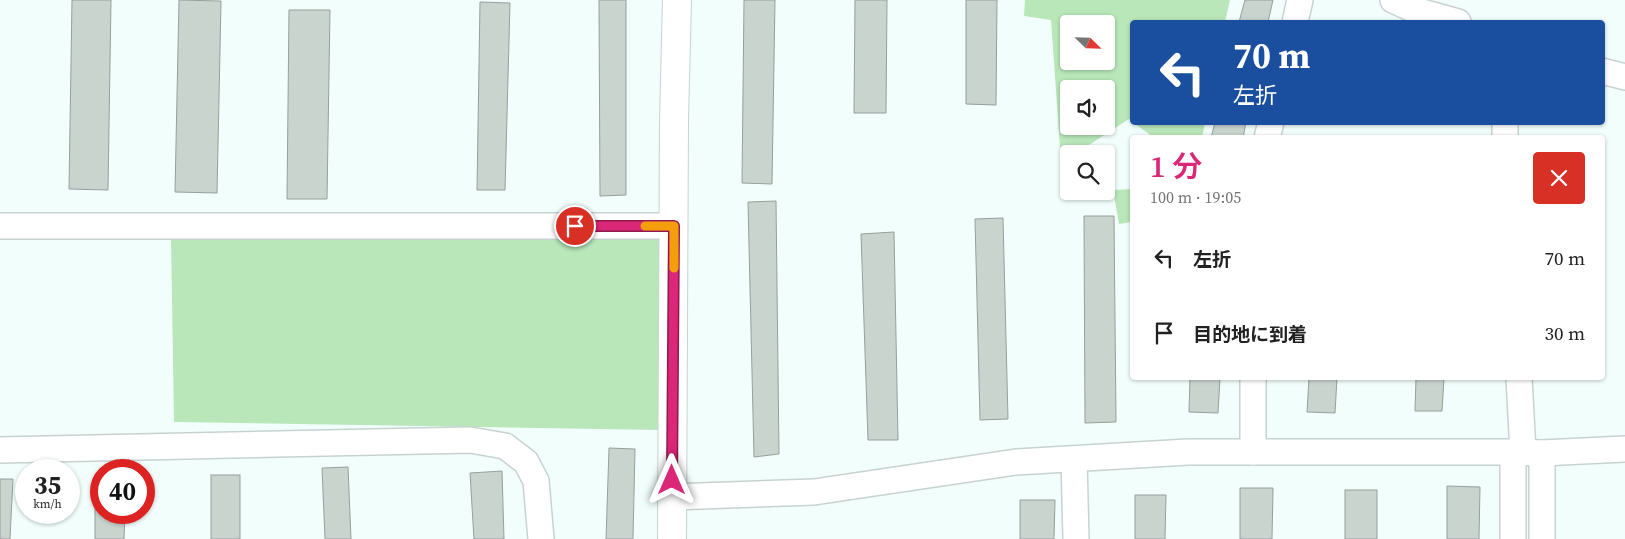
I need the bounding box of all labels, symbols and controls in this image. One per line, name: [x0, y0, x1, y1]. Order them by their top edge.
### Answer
north arrow: [1060, 15, 1115, 70]
map controls: [1060, 15, 1115, 200]
text: 70 m: [1233, 32, 1310, 80]
icon: left: [1150, 40, 1215, 105]
button: sound: [1060, 80, 1115, 135]
text: 左折: [1233, 80, 1277, 110]
button: search: [1060, 145, 1115, 200]
text: 1 分: [1150, 146, 1202, 187]
button: close: [1533, 152, 1585, 204]
text: 100 m · 19:05: [1150, 186, 1241, 208]
pin: [554, 205, 596, 247]
icon: arrive: [561, 212, 589, 240]
icon: left: [1150, 244, 1178, 272]
text: 70 m: [1544, 245, 1585, 271]
text: 左折: [1193, 246, 1231, 272]
icon: arrive: [1150, 319, 1178, 347]
text: 30 m: [1544, 320, 1585, 346]
text: 目的地に到着: [1193, 321, 1307, 347]
position arrow: [645, 453, 697, 505]
speed limit sign: 40: [90, 459, 155, 524]
text: 35: [34, 468, 61, 502]
text: km/h: [33, 496, 62, 512]

